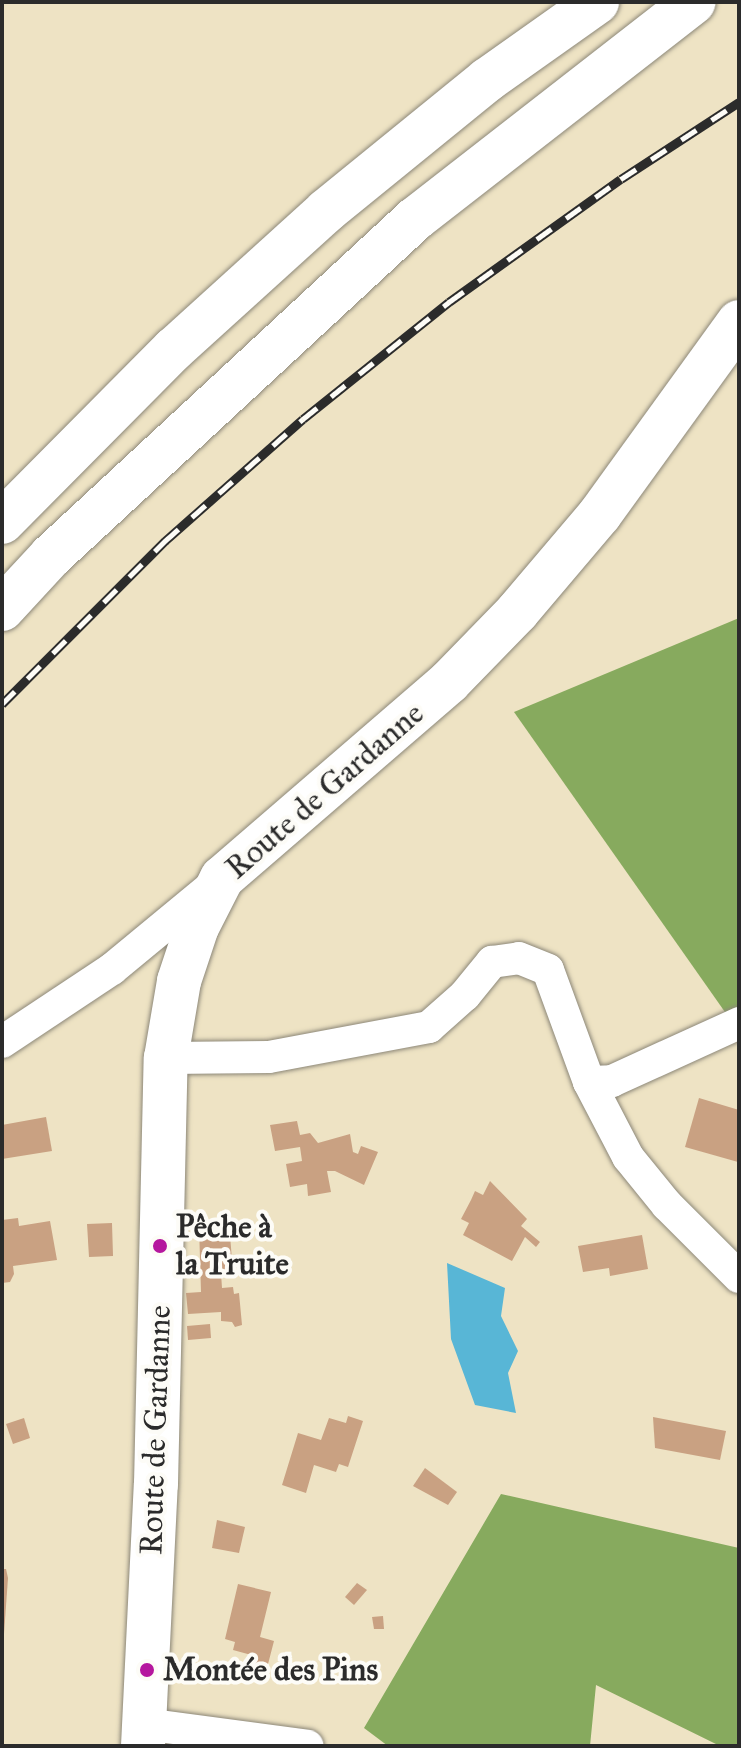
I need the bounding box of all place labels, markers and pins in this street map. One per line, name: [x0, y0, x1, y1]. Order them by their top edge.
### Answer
place label: Pêche à la Truite: [176, 1209, 289, 1284]
marker: Pêche à la Truite: [151, 1237, 169, 1255]
place label: Montée des Pins: [163, 1651, 378, 1689]
marker: Montée des Pins: [138, 1661, 156, 1679]

